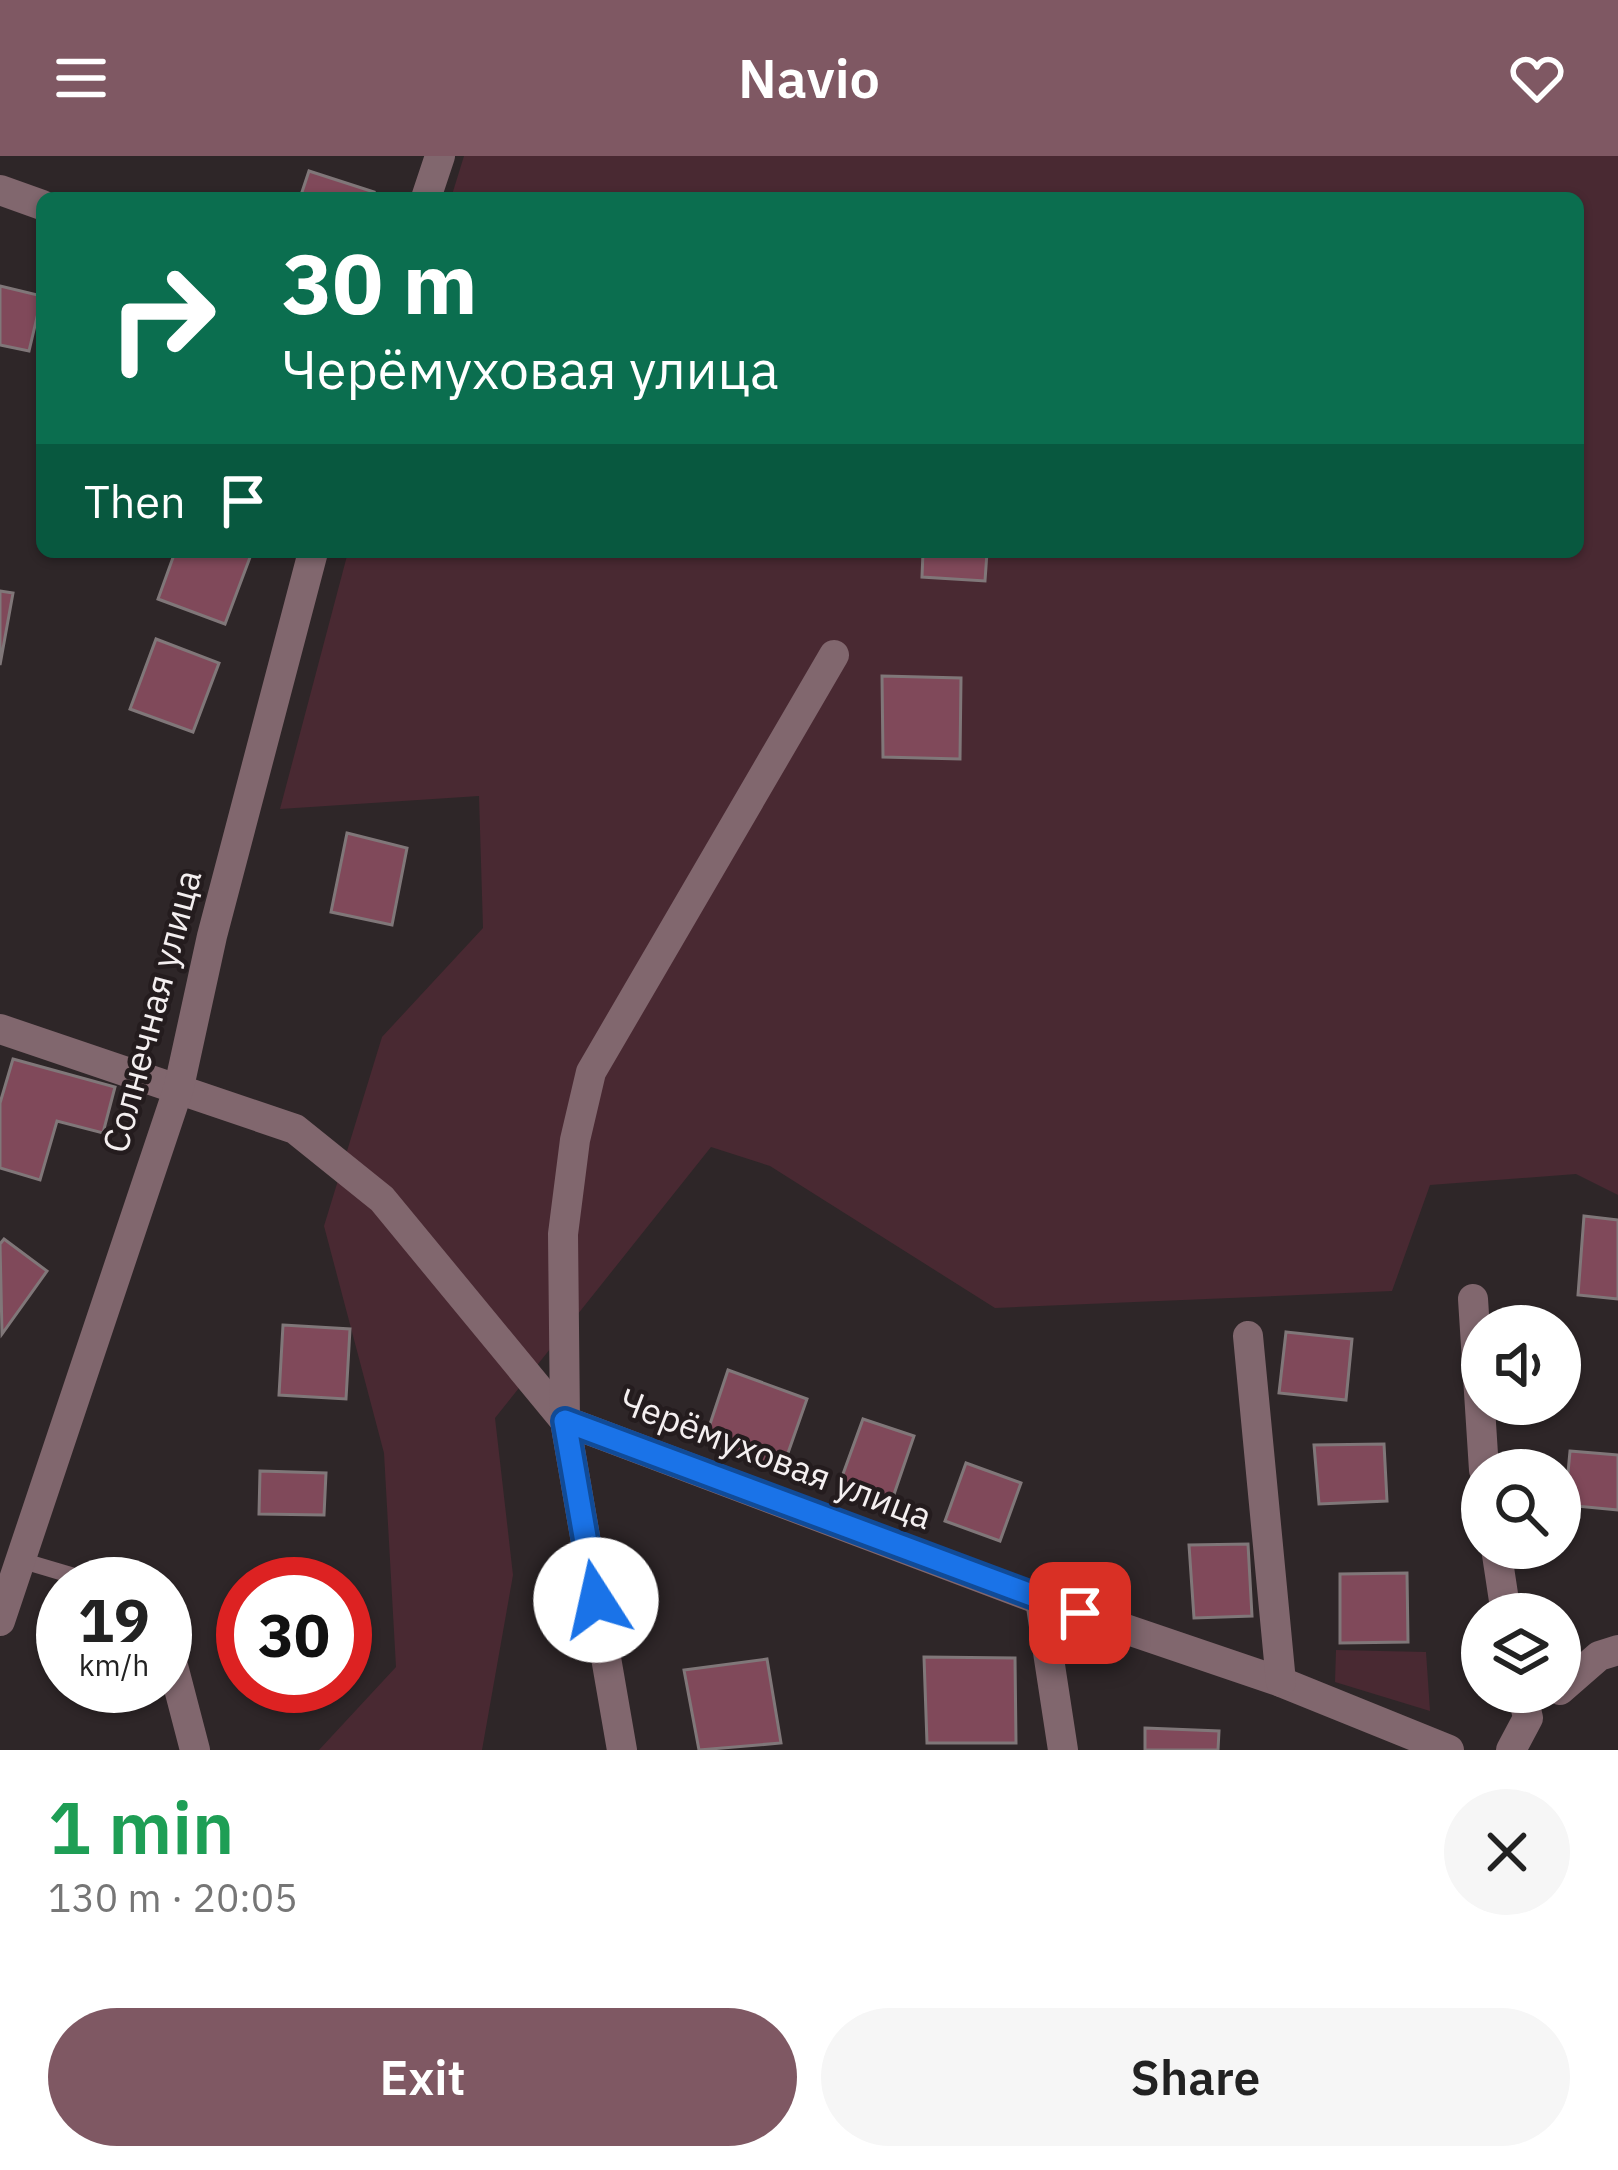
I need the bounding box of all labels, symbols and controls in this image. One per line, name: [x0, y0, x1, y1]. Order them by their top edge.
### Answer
text: Navio: [738, 43, 880, 113]
icon: menu: [48, 45, 114, 111]
icon: heart: [1504, 45, 1570, 111]
text: 30 m: [282, 228, 478, 337]
icon: right: [84, 240, 240, 396]
text: Черёмуховая улица: [282, 334, 779, 404]
icon: arrive: [210, 468, 276, 534]
text: Then: [84, 472, 186, 530]
street label: Солнечная улица: [91, 864, 211, 1158]
map controls: [1461, 1305, 1581, 1713]
button: sound: [1461, 1305, 1581, 1425]
street label: Черёмуховая улица: [613, 1377, 939, 1539]
button: search: [1461, 1449, 1581, 1569]
position arrow: [533, 1537, 659, 1663]
speed limit sign: 30: [216, 1557, 372, 1713]
pin: [1029, 1562, 1131, 1664]
text: 19: [78, 1580, 150, 1659]
icon: arrive: [1047, 1580, 1113, 1646]
button: layers: [1461, 1593, 1581, 1713]
text: km/h: [79, 1645, 149, 1684]
text: 1 min: [48, 1780, 234, 1874]
button: close: [1444, 1789, 1570, 1915]
text: 130 m · 20:05: [48, 1872, 298, 1923]
button: Exit: [48, 2008, 797, 2146]
button: Share: [821, 2008, 1570, 2146]

